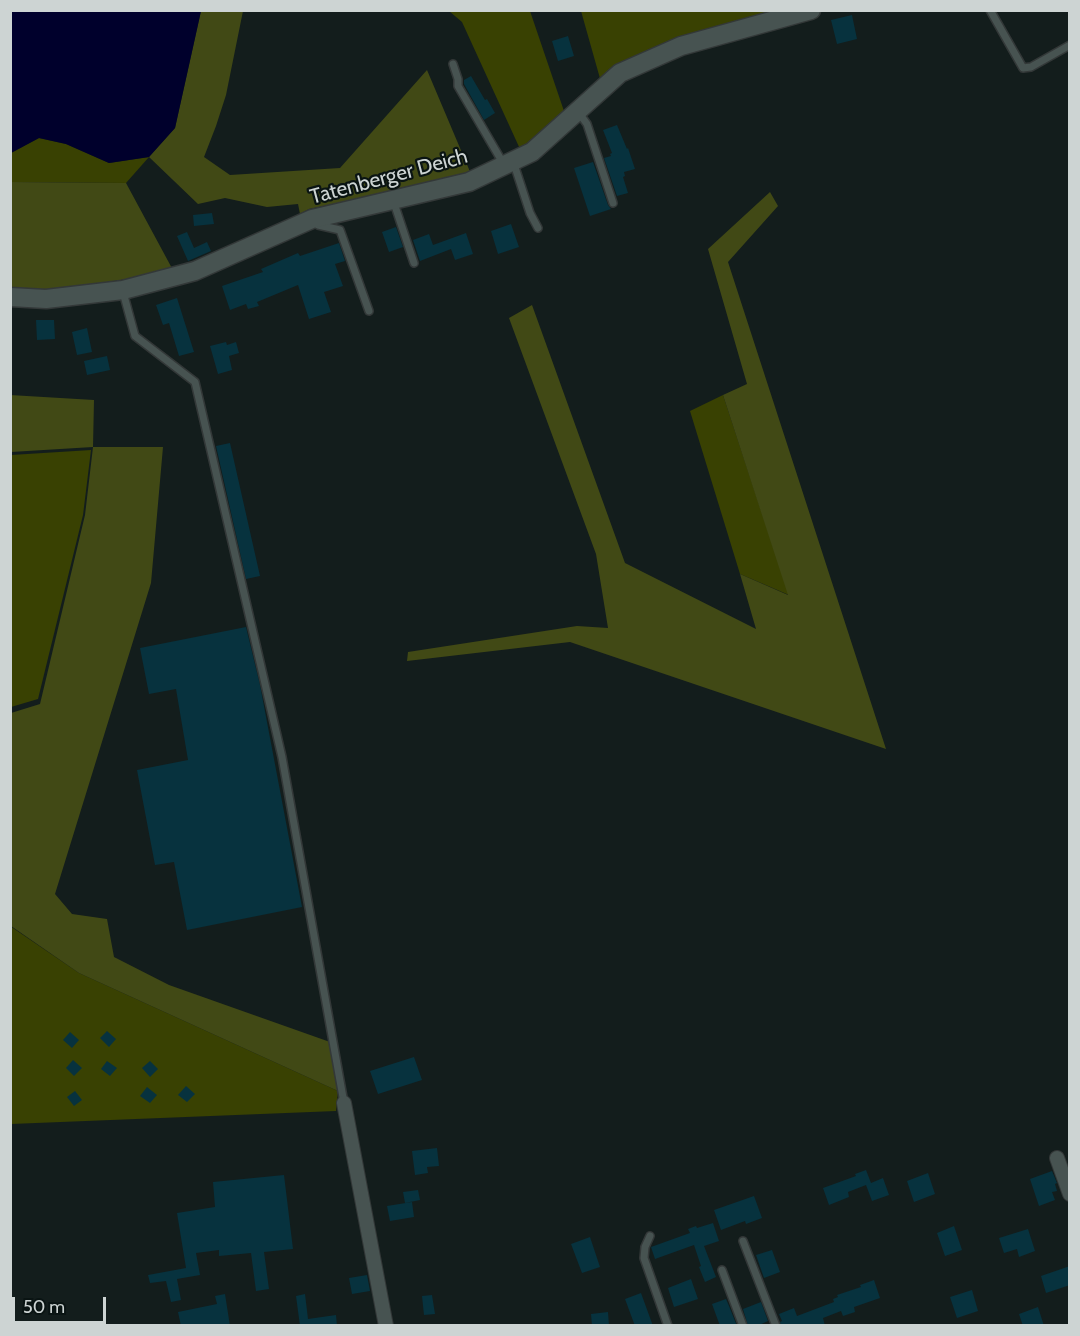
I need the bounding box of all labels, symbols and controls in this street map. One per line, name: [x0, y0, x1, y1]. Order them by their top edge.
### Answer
street label: Tatenberger Deich: [307, 144, 471, 210]
scale bar: [15, 1285, 110, 1323]
text: 50 m: [23, 1296, 65, 1318]

